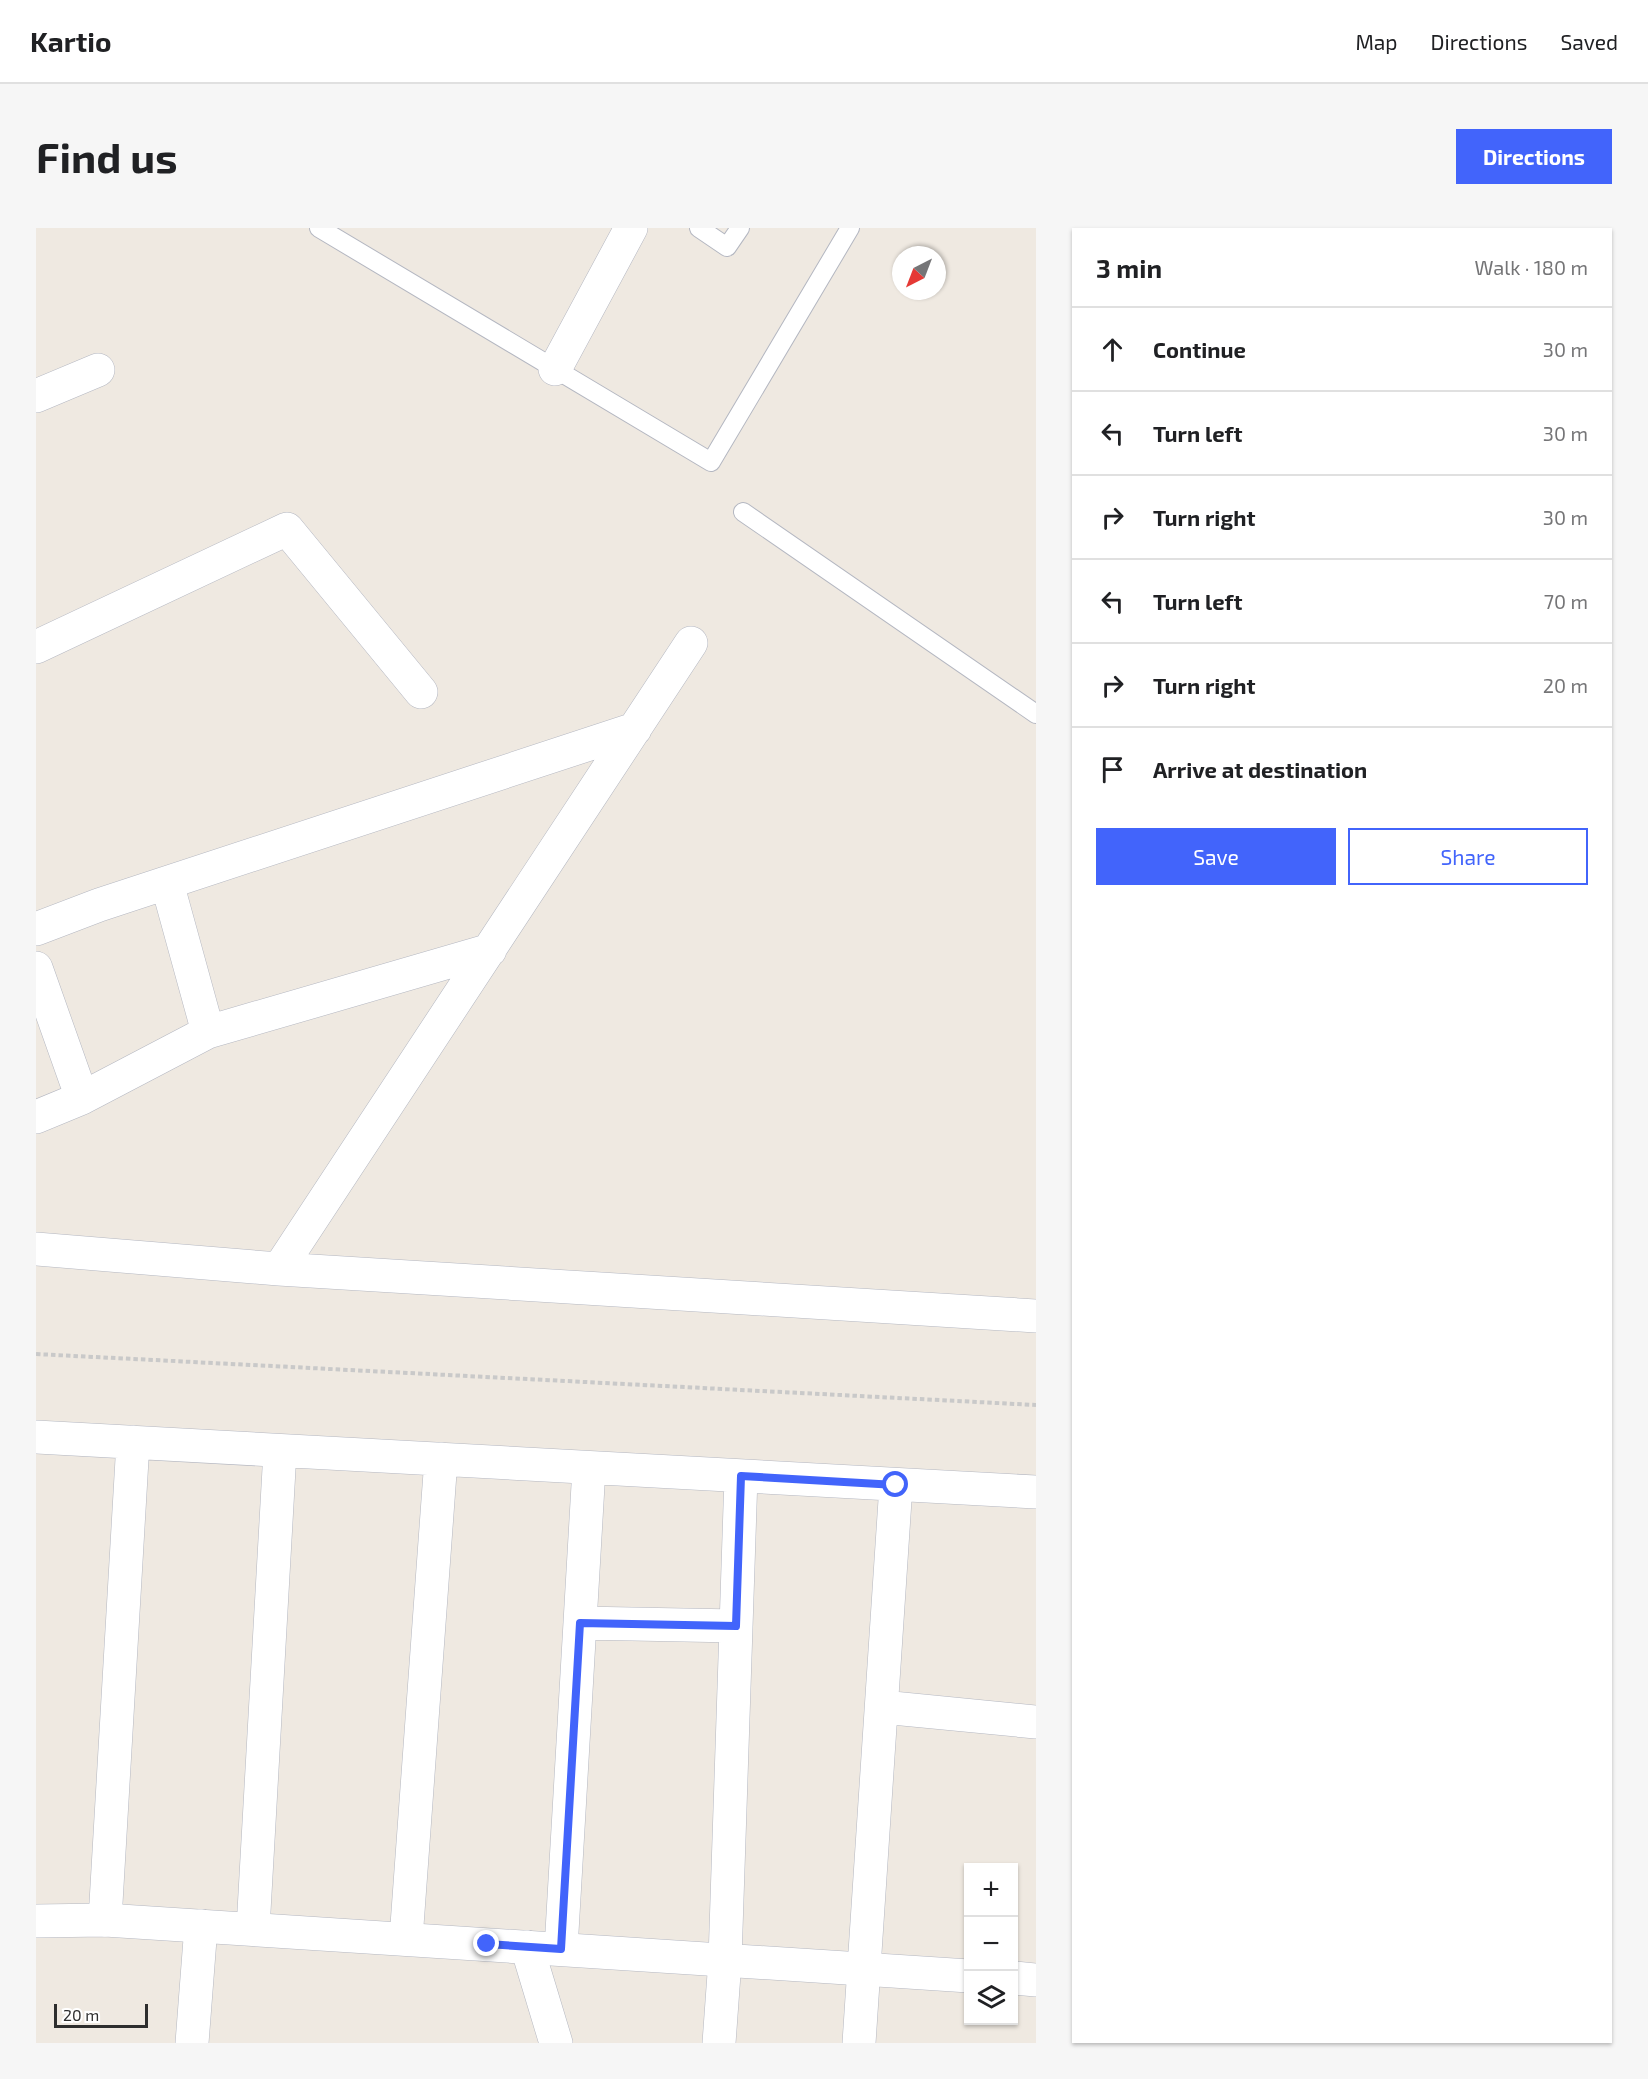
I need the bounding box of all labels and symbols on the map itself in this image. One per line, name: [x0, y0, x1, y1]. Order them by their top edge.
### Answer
north arrow: [892, 246, 946, 300]
route start: [882, 1471, 908, 1497]
route end: [473, 1930, 499, 1956]
scale bar: [54, 2001, 148, 2028]

